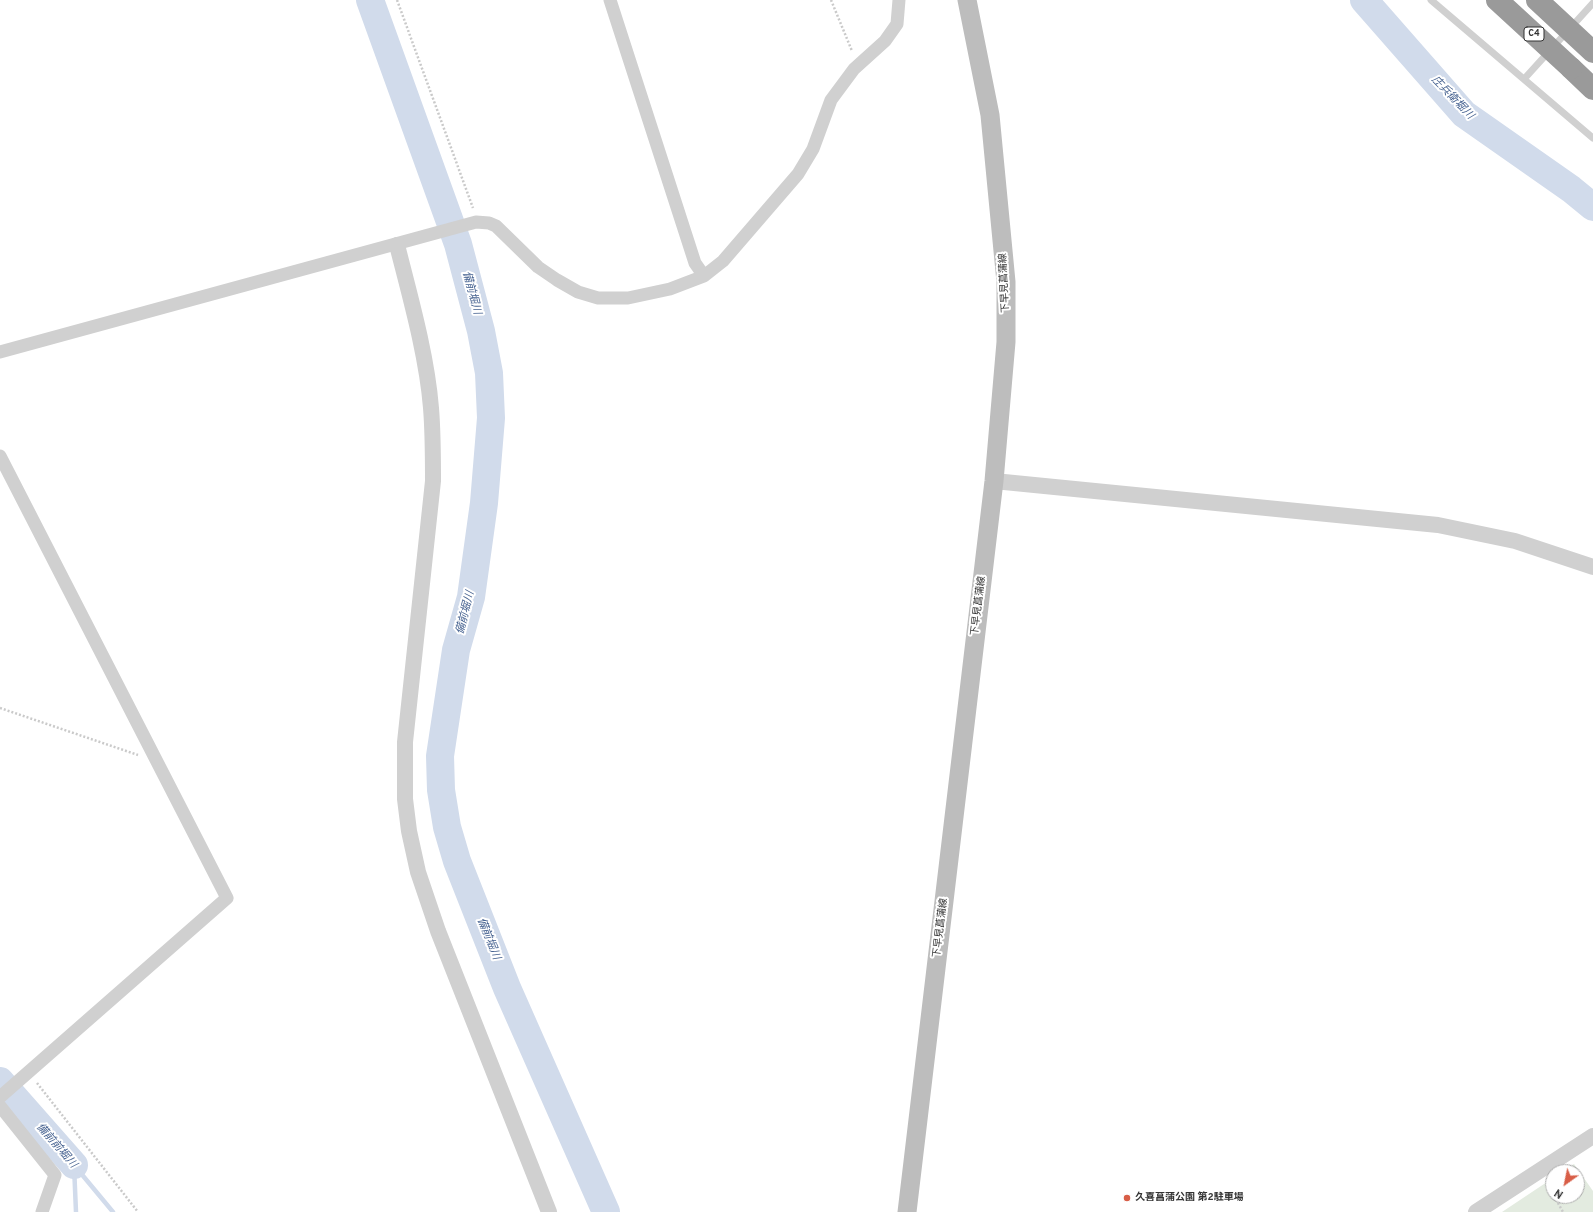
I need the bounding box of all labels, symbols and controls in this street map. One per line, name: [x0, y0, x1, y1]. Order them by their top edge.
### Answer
road number: C4: [1524, 27, 1544, 41]
water label: 庄兵衛堀川: [1428, 74, 1476, 122]
street label: 下早見菖蒲線: [997, 253, 1013, 313]
water label: 備前堀川: [459, 270, 483, 316]
street label: 下早見菖蒲線: [969, 575, 989, 637]
water label: 備前堀川: [454, 590, 478, 636]
street label: 下早見菖蒲線: [931, 897, 951, 959]
water label: 備前堀川: [474, 916, 502, 962]
water label: 備前前堀川: [33, 1121, 79, 1171]
north arrow: [1545, 1164, 1585, 1204]
text: N: [1552, 1185, 1566, 1201]
place label: 久喜菖蒲公園 第2駐車場: [1135, 1192, 1244, 1204]
marker: 久喜菖蒲公園 第2駐車場: [1122, 1193, 1132, 1203]

